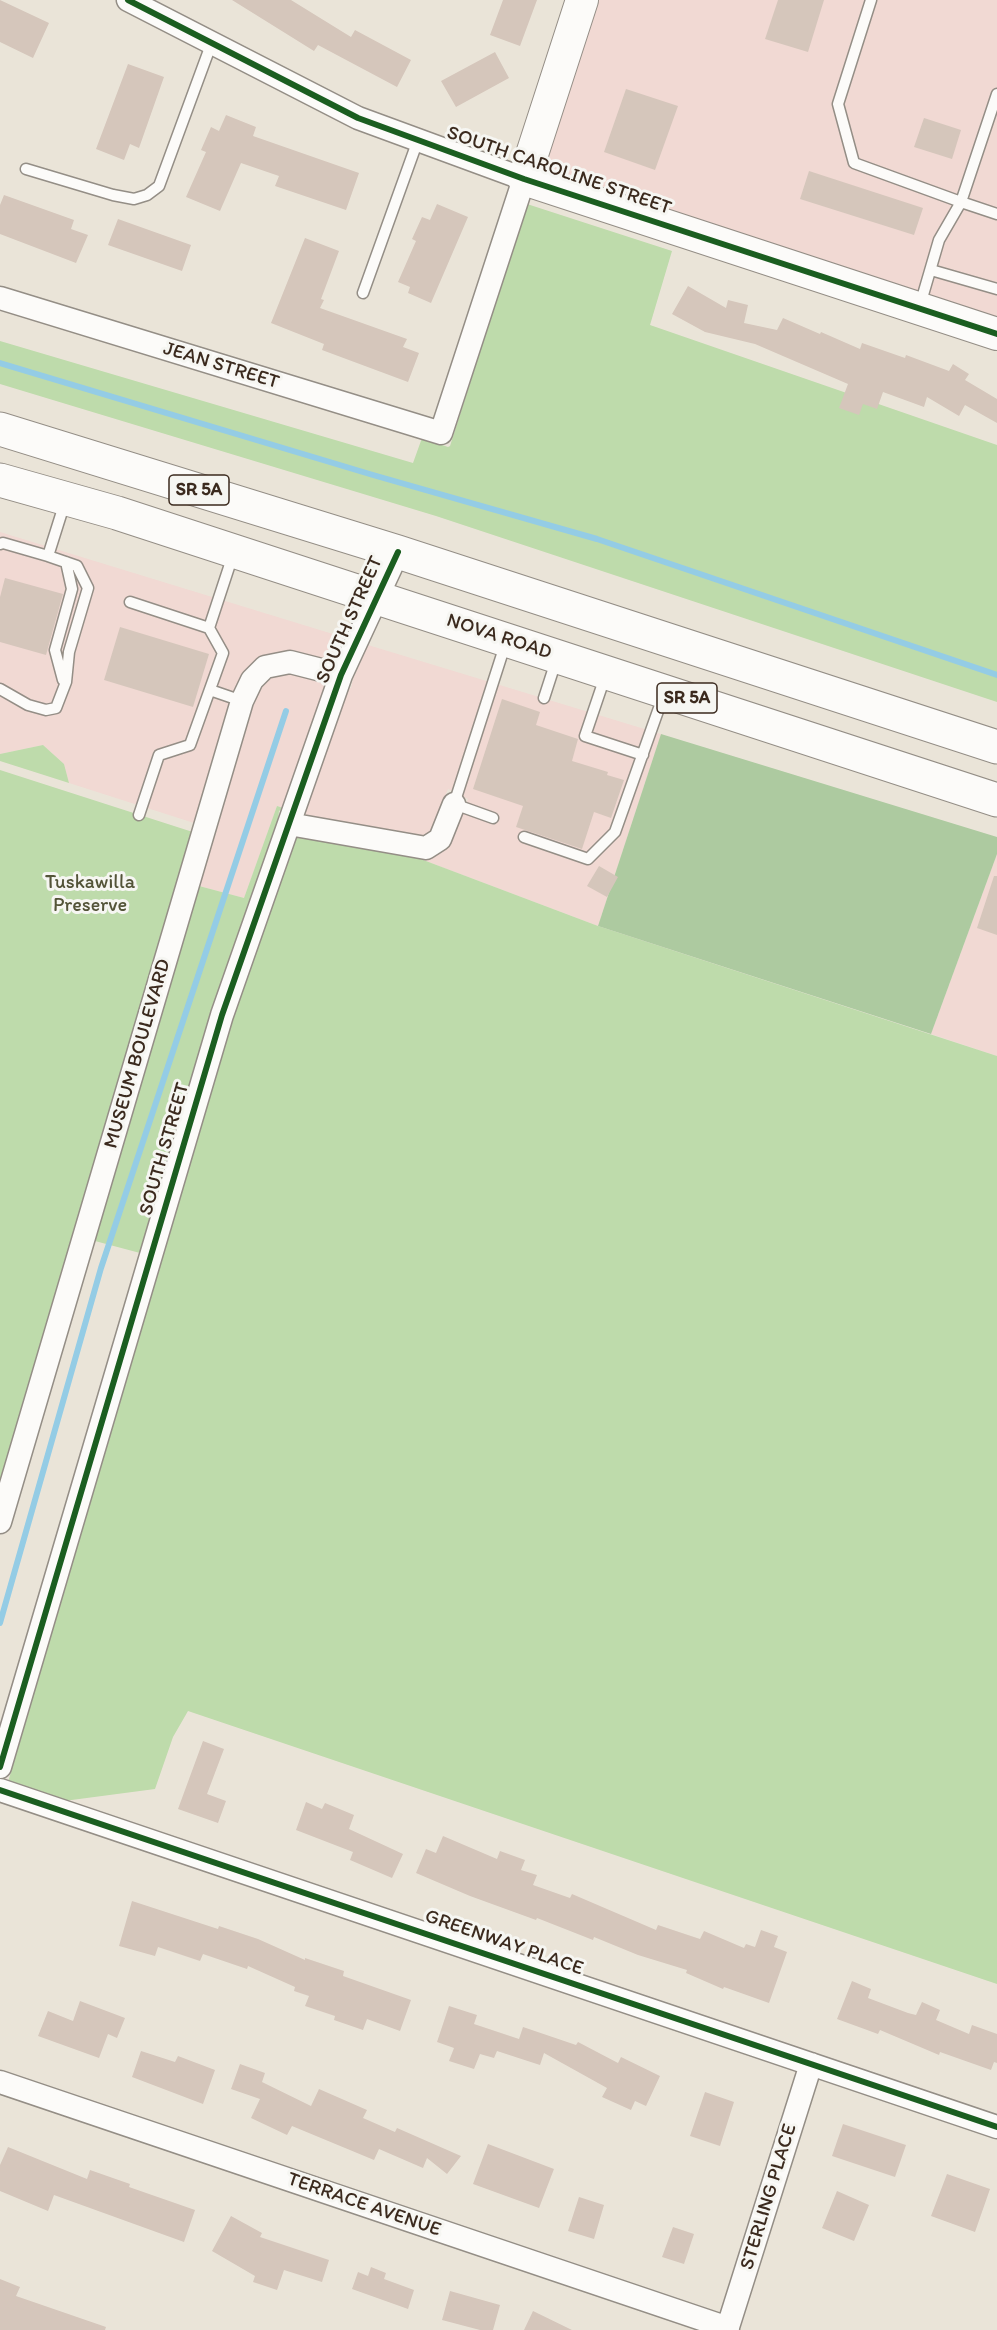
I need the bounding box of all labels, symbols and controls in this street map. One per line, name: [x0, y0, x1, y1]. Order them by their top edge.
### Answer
street label: SOUTH CAROLINE STREET: [444, 121, 674, 221]
street label: JEAN STREET: [160, 337, 282, 395]
road number: SR 5A: [169, 475, 229, 505]
street label: SOUTH STREET: [311, 553, 389, 687]
street label: NOVA ROAD: [443, 609, 555, 665]
road number: SR 5A: [657, 683, 717, 713]
park label: Tuskawilla Preserve: [45, 871, 135, 918]
street label: MUSEUM BOULEVARD: [99, 957, 177, 1151]
street label: SOUTH STREET: [135, 1080, 195, 1218]
street label: GREENWAY PLACE: [422, 1905, 586, 1981]
street label: STERLING PLACE: [735, 2121, 803, 2273]
street label: TERRACE AVENUE: [284, 2167, 444, 2243]

